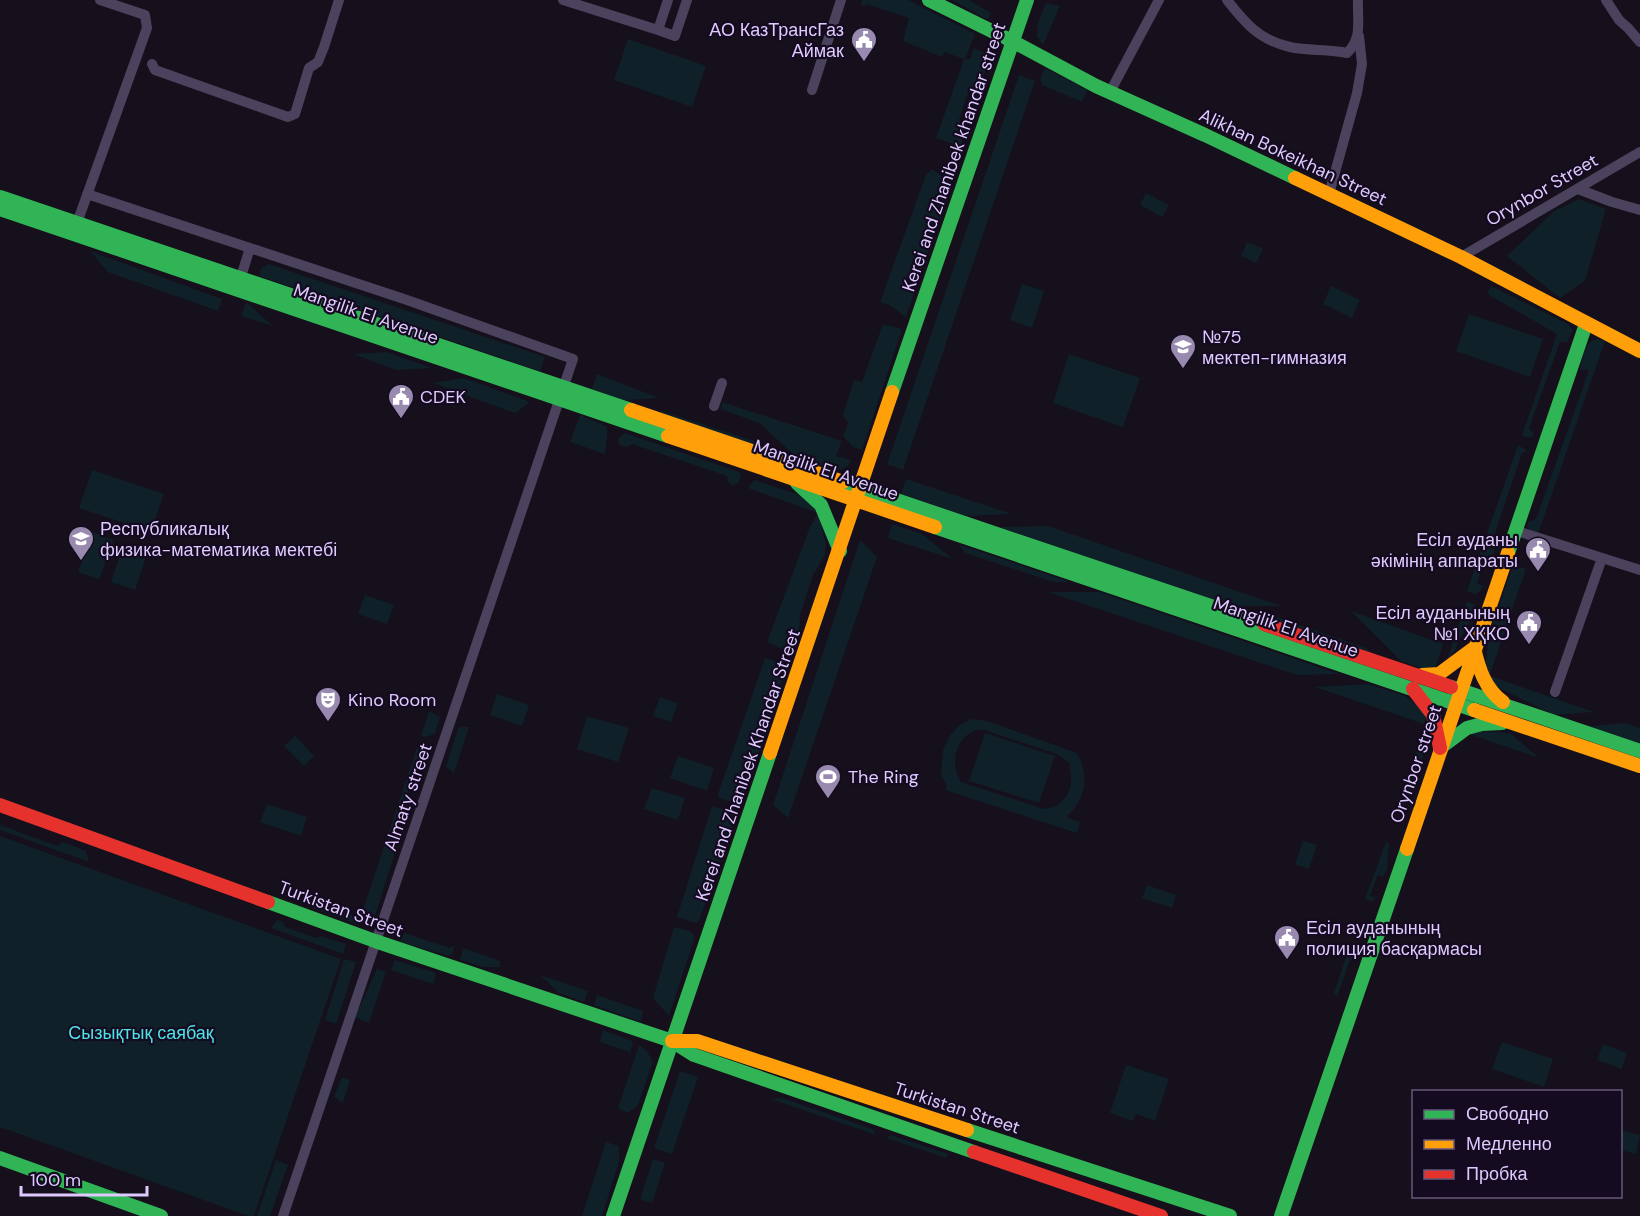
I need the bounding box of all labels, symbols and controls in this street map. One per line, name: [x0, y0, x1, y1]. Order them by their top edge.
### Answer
place label: АО КазТрансГаз Аймак: [709, 18, 844, 63]
street label: Kerei and Zhanibek khandar street: [897, 19, 1011, 295]
public building icon: АО КазТрансГаз Аймак: [849, 25, 879, 63]
street label: Alikhan Bokeikhan Street: [1195, 103, 1391, 211]
street label: Orynbor Street: [1482, 148, 1602, 232]
street label: Mangilik El Avenue: [290, 278, 442, 350]
place label: №75 мектеп-гимназия: [1202, 325, 1347, 370]
school or university icon: №75 мектеп-гимназия: [1168, 332, 1198, 370]
public building icon: CDEK: [386, 382, 416, 420]
place label: CDEK: [420, 385, 466, 409]
street label: Mangilik El Avenue: [750, 434, 902, 506]
place label: Республикалық физика-математика мектебі: [100, 517, 337, 562]
school or university icon: Республикалық физика-математика мектебі: [66, 524, 96, 562]
place label: Есіл ауданы әкімінің аппараты: [1371, 528, 1518, 573]
public building icon: Есіл ауданы әкімінің аппараты: [1523, 535, 1553, 573]
street label: Mangilik El Avenue: [1210, 591, 1362, 663]
place label: Есіл ауданының №1 ХҚКО: [1375, 601, 1510, 646]
public building icon: Есіл ауданының №1 ХҚКО: [1514, 608, 1544, 646]
street label: Kerei and Zhanibek Khandar Street: [690, 626, 806, 904]
theatre icon: Kino Room: [313, 685, 343, 723]
place label: Kino Room: [348, 688, 436, 712]
street label: Orynbor street: [1385, 702, 1447, 826]
street label: Almaty street: [378, 740, 438, 854]
sports icon: The Ring: [813, 762, 843, 800]
place label: The Ring: [848, 765, 919, 789]
street label: Turkistan Street: [275, 875, 407, 943]
place label: Есіл ауданының полиция басқармасы: [1306, 916, 1482, 961]
public building icon: Есіл ауданының полиция басқармасы: [1272, 923, 1302, 961]
park label: Сызықтық саябақ: [68, 1021, 214, 1045]
street label: Turkistan Street: [891, 1076, 1023, 1140]
legend: [1412, 1090, 1622, 1198]
text: Свободно: [1466, 1102, 1549, 1126]
text: Медленно: [1466, 1132, 1552, 1156]
scale bar: [21, 1159, 147, 1197]
text: Пробка: [1466, 1162, 1529, 1186]
text: 100 m: [30, 1168, 81, 1192]

